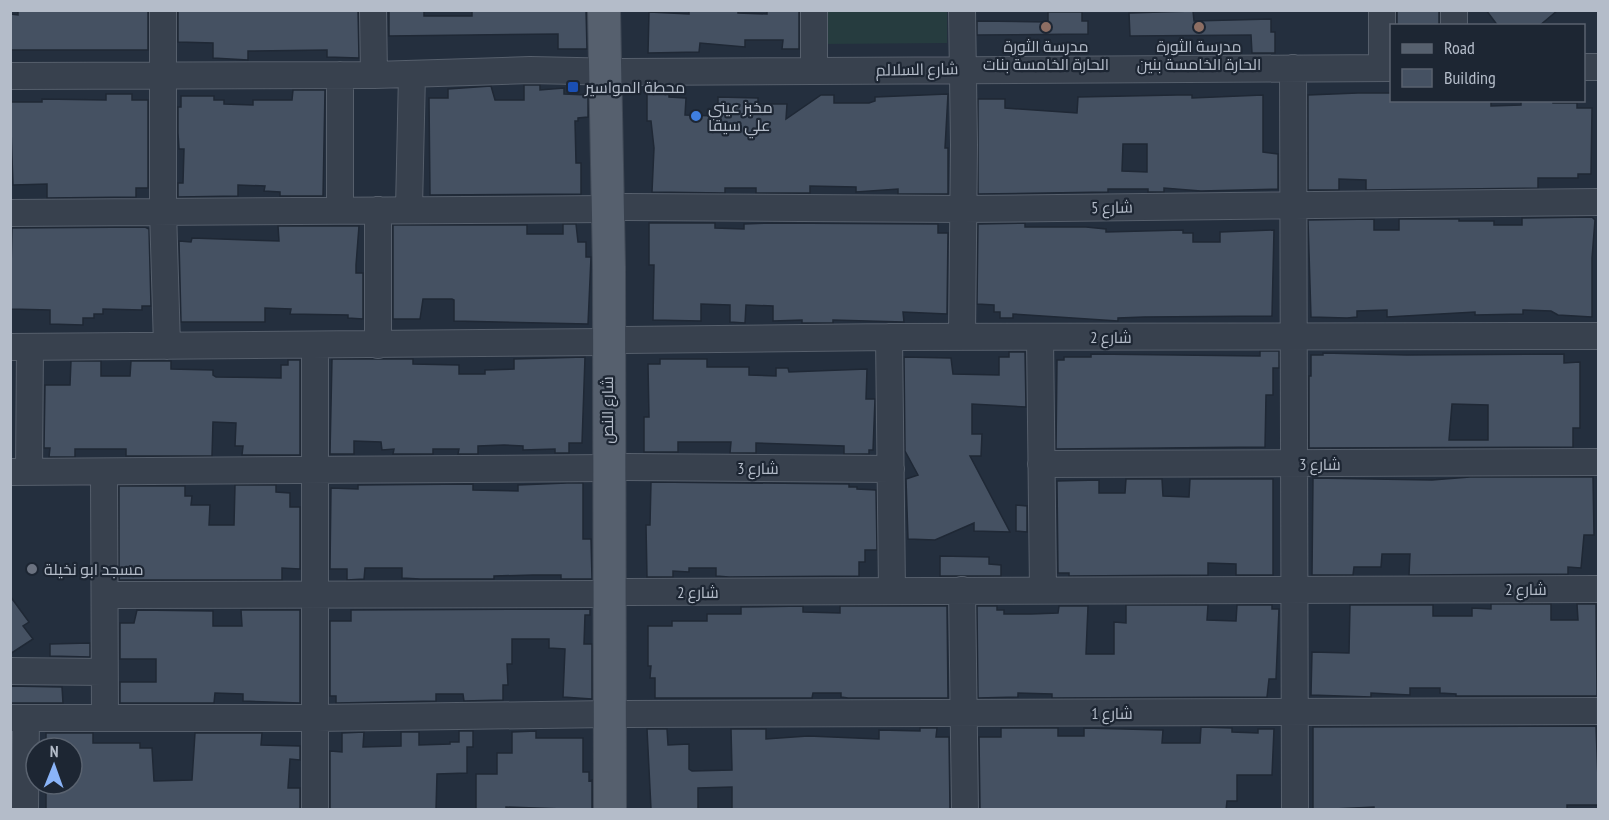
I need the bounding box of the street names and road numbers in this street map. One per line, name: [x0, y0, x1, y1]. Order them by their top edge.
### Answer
street label: شارع السلالم: [876, 58, 958, 82]
street label: شارع 5: [1091, 197, 1133, 219]
street label: شارع 2: [1090, 327, 1132, 349]
street label: شارع النص: [597, 376, 619, 444]
street label: شارع 3: [1299, 454, 1341, 476]
street label: شارع 3: [737, 458, 779, 480]
street label: شارع 2: [1505, 579, 1547, 601]
street label: شارع 2: [677, 582, 719, 604]
street label: شارع 1: [1091, 703, 1133, 725]

